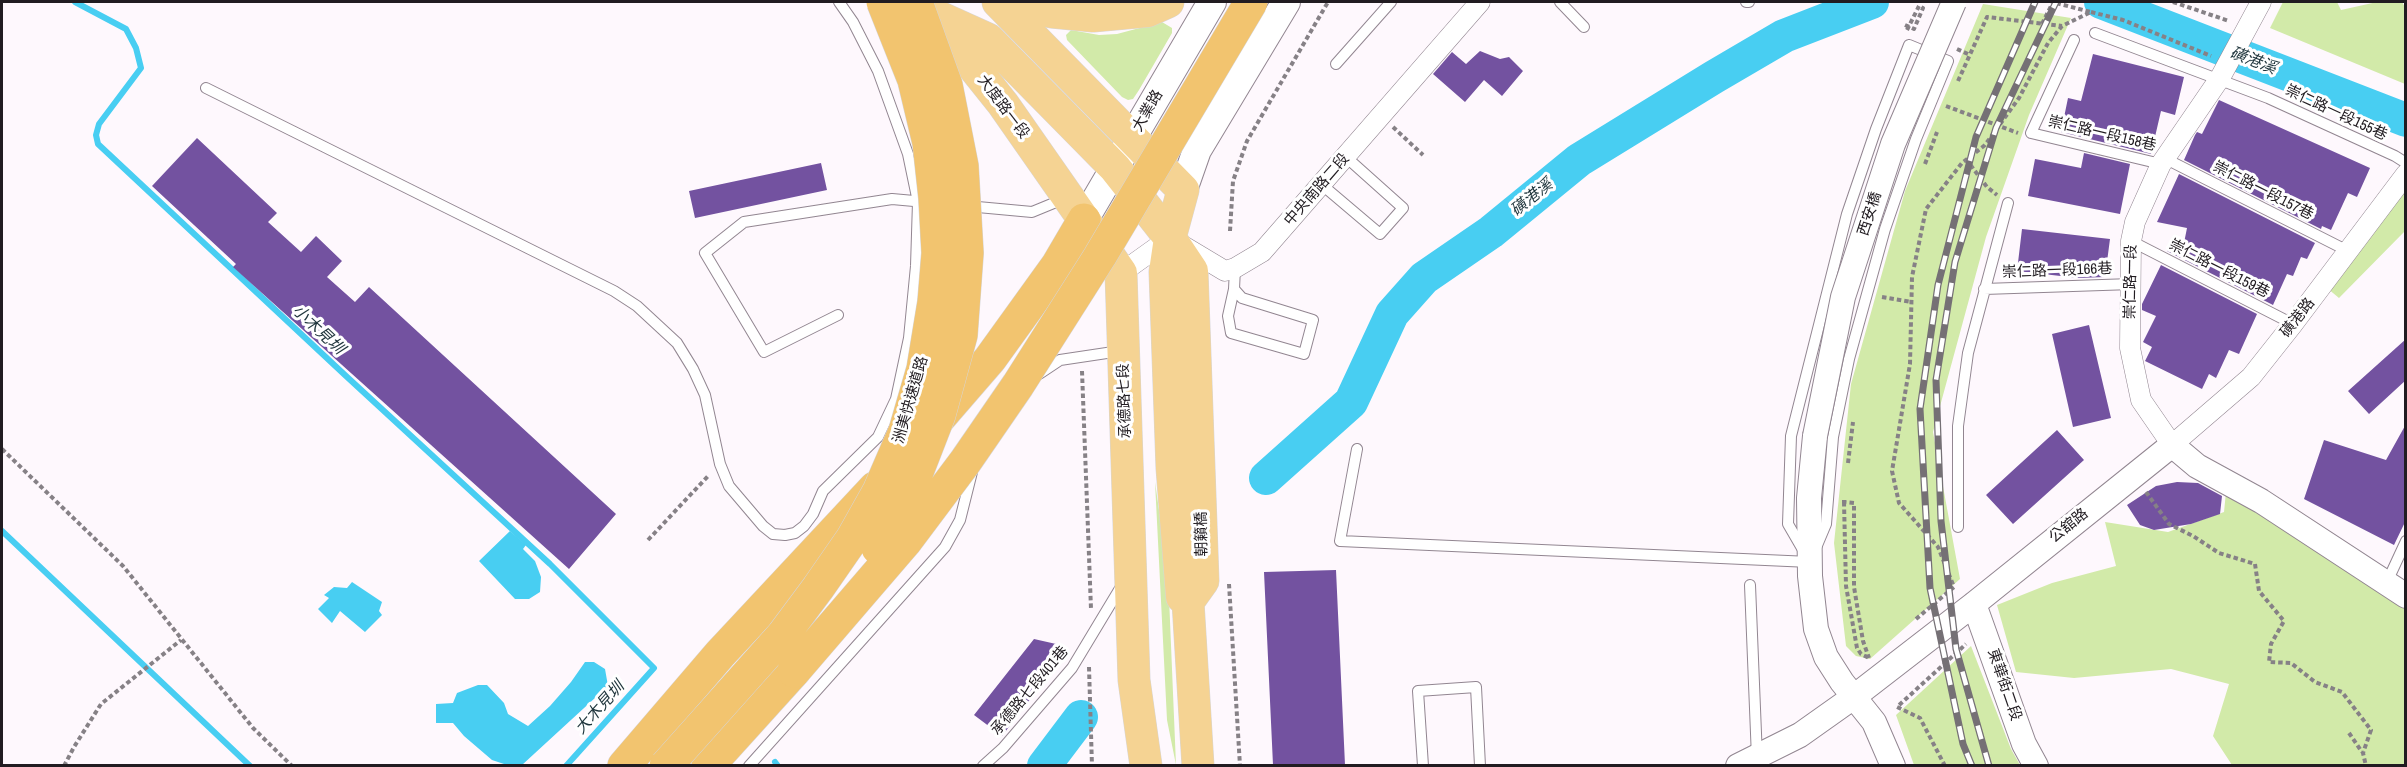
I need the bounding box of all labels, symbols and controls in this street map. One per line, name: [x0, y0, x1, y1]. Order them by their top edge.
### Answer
water label: 磺港溪: [2227, 43, 2279, 79]
street label: 大度路一段: [973, 72, 1033, 142]
street label: 崇仁路一段155巷: [2282, 81, 2390, 145]
street label: 大業路: [1129, 87, 1167, 135]
street label: 崇仁路一段158巷: [2046, 113, 2158, 155]
street label: 中央南路二段: [1281, 150, 1353, 230]
street label: 崇仁路一段157巷: [2210, 158, 2316, 224]
water label: 磺港溪: [1507, 175, 1557, 221]
street label: 西安橋: [1854, 190, 1886, 238]
street label: 崇仁路一段159巷: [2166, 236, 2272, 302]
street label: 崇仁路一段: [2121, 244, 2141, 320]
street label: 崇仁路一段166巷: [2001, 260, 2113, 282]
street label: 磺港路: [2277, 295, 2319, 341]
water label: 小木見圳: [288, 301, 348, 359]
street label: 洲美快速道路: [890, 354, 932, 446]
street label: 承德路七段: [1115, 363, 1135, 439]
street label: 公舘路: [2046, 505, 2092, 547]
street label: 朝籟橋: [1193, 511, 1211, 557]
street label: 承德路七段401巷: [988, 643, 1072, 739]
street label: 東華街二段: [1983, 647, 2025, 723]
water label: 大木見圳: [571, 678, 629, 738]

